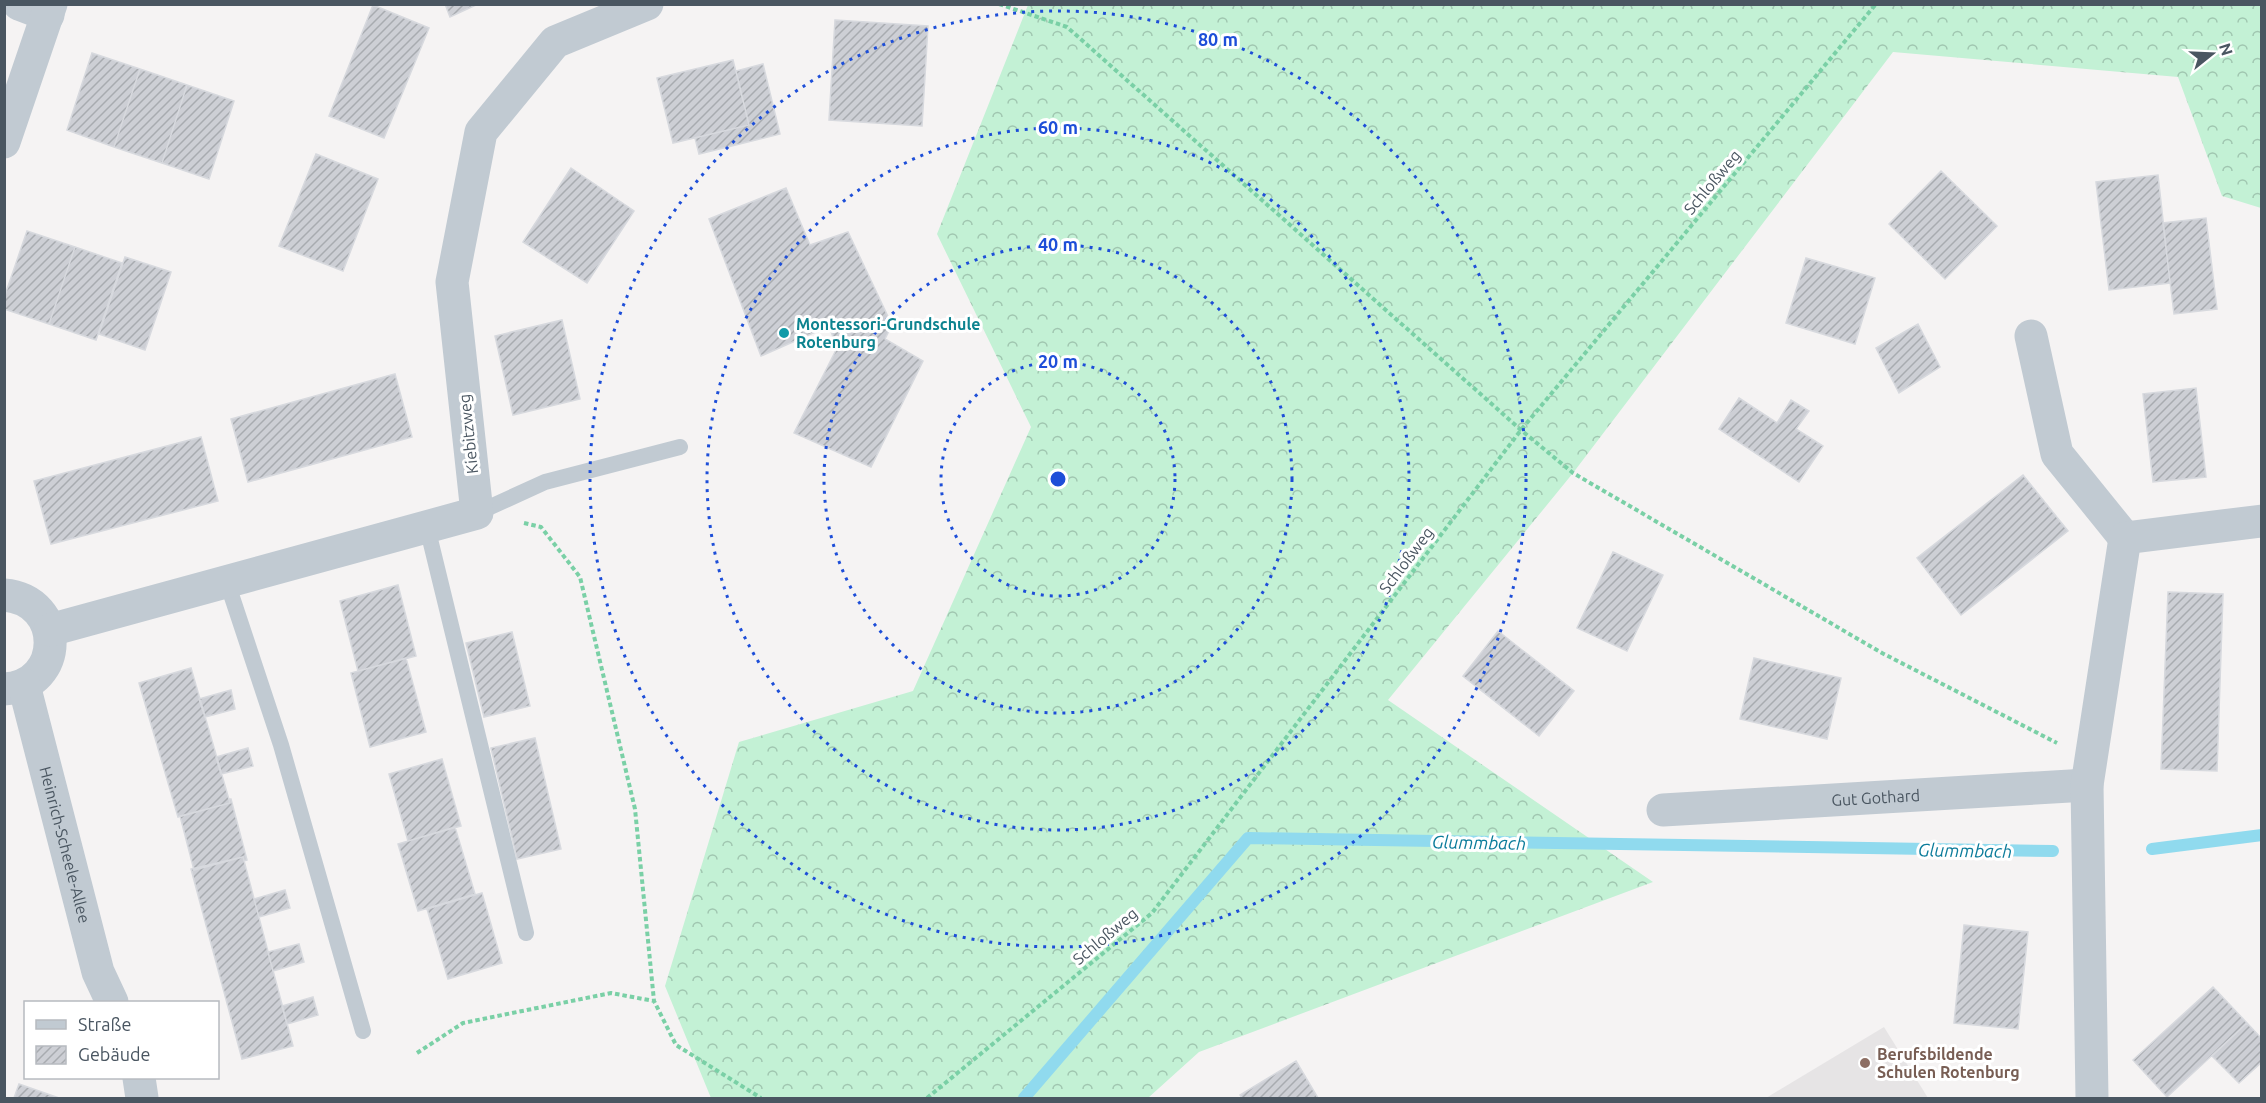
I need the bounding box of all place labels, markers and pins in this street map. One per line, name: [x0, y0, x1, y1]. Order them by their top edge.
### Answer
place label: Montessori-Grundschule Rotenburg: [796, 315, 980, 351]
marker: Montessori-Grundschule Rotenburg: [777, 326, 791, 340]
centre of rings: [1048, 469, 1068, 489]
place label: Berufsbildende Schulen Rotenburg: [1877, 1045, 2020, 1081]
marker: Berufsbildende Schulen Rotenburg: [1858, 1056, 1872, 1070]

